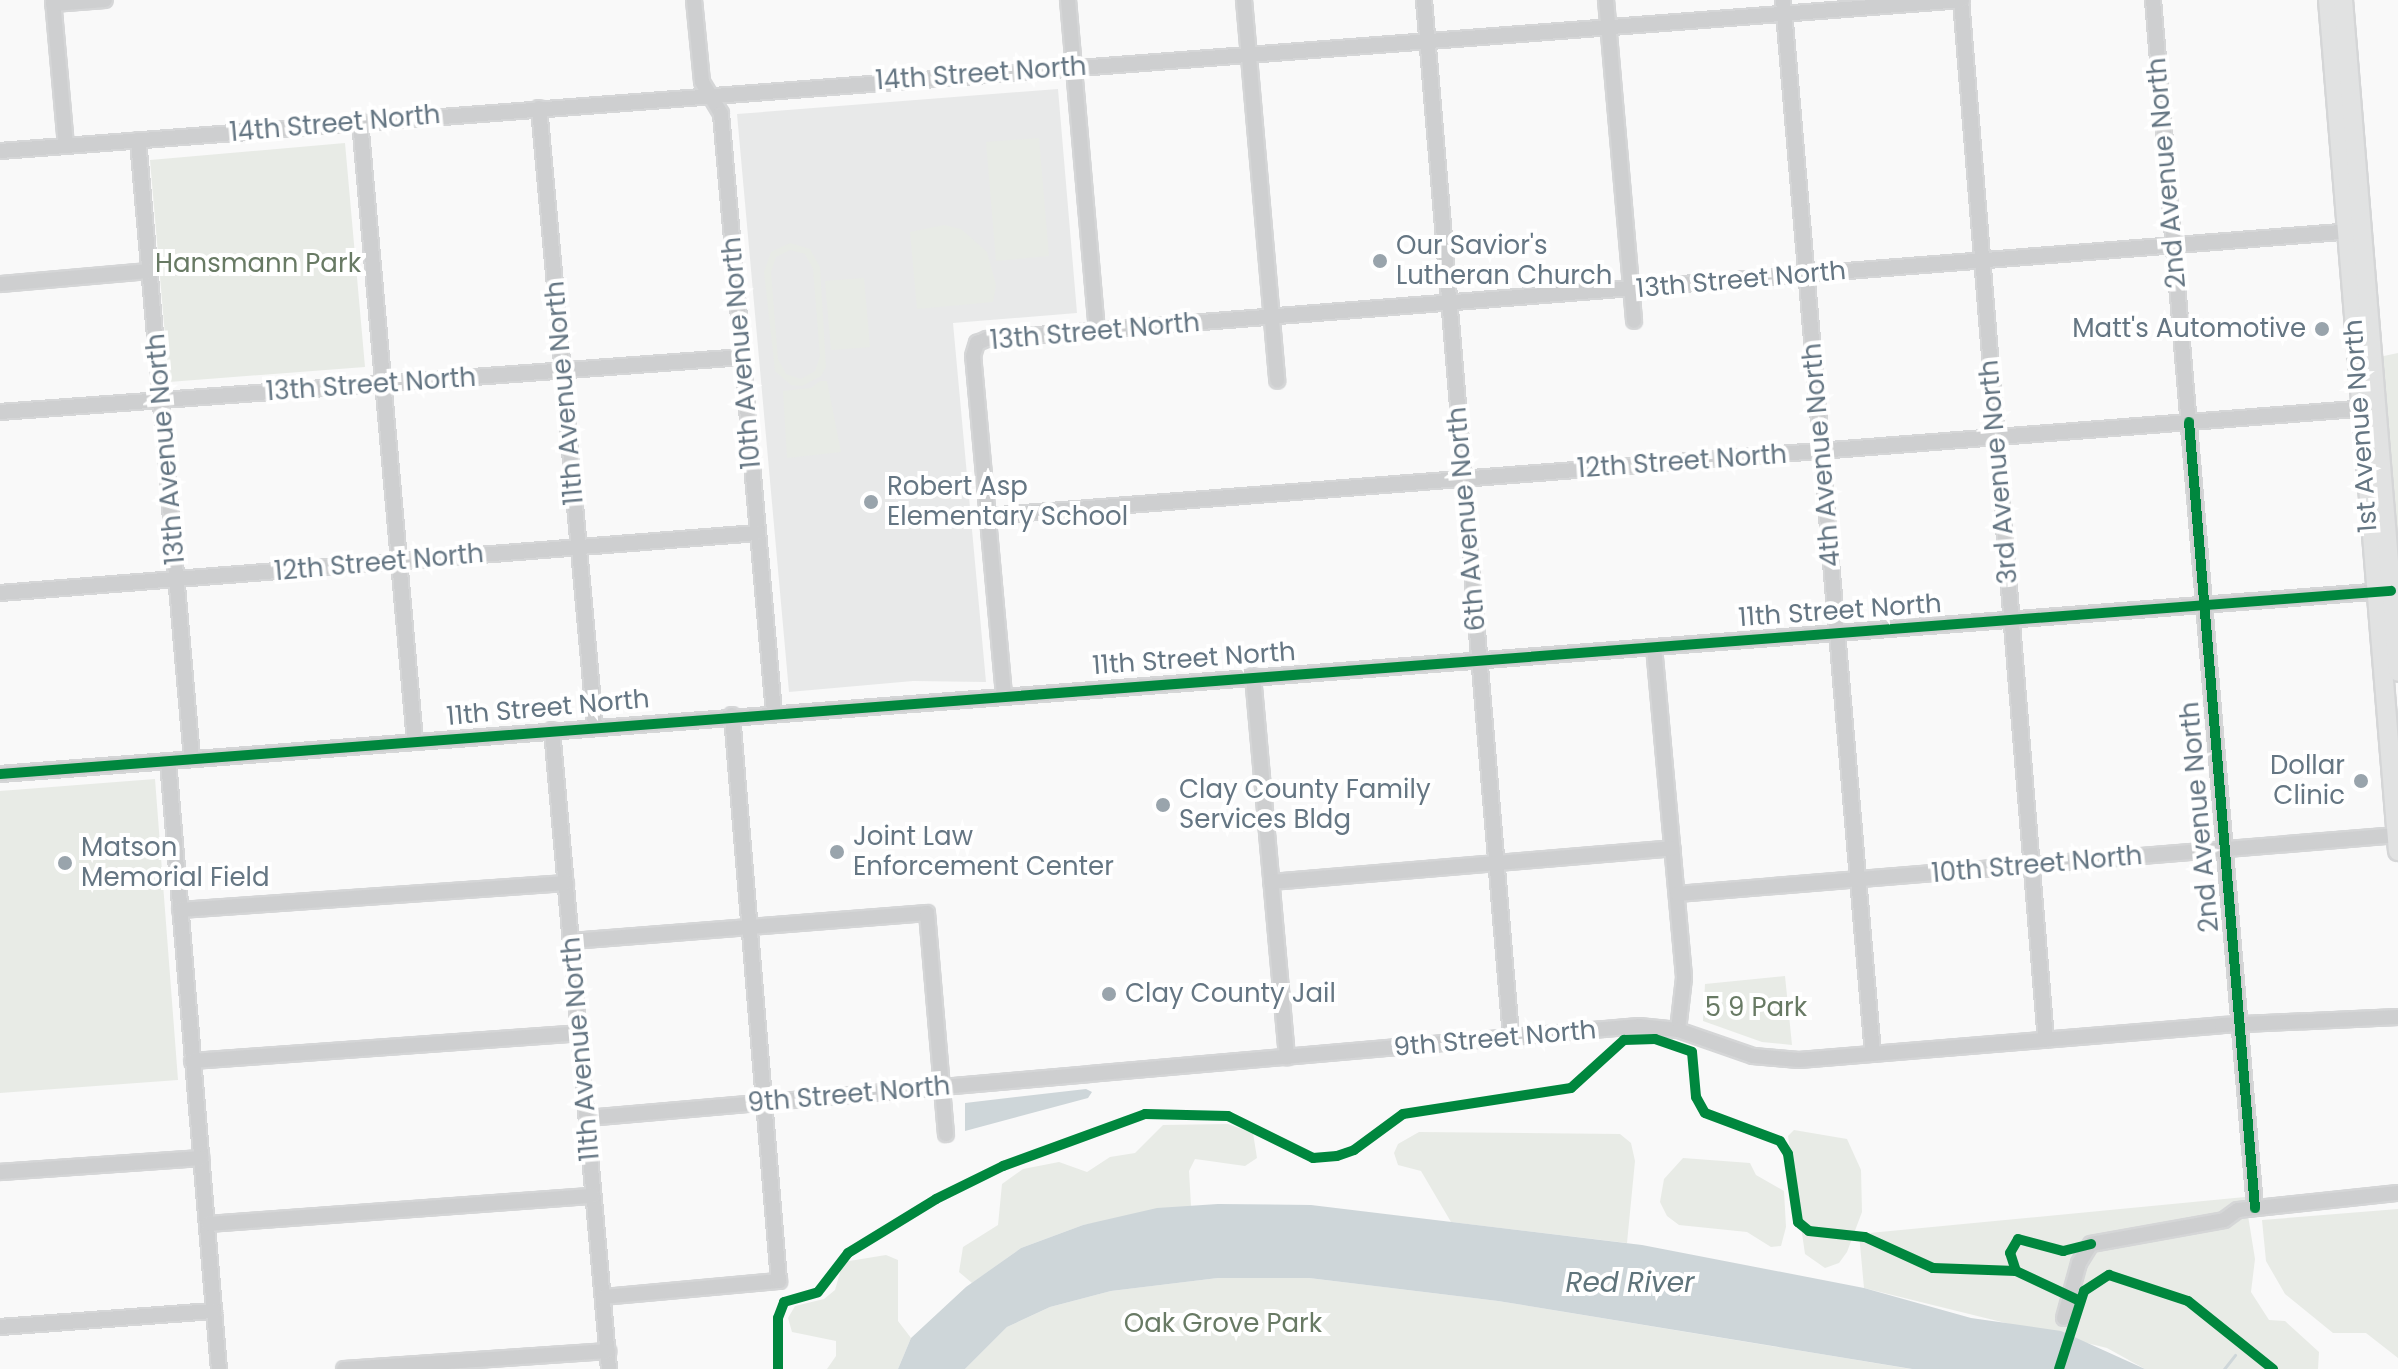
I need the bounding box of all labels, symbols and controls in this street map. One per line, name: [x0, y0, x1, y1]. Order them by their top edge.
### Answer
street label: 14th Street North: [874, 51, 1088, 97]
street label: 2nd Avenue North: [2141, 56, 2193, 290]
street label: 14th Street North: [228, 99, 442, 149]
place label: Our Savior's Lutheran Church: [1396, 230, 1612, 292]
street label: 10th Avenue North: [716, 236, 768, 470]
park label: Hansmann Park: [155, 248, 361, 280]
marker: Our Savior's Lutheran Church: [1371, 252, 1389, 270]
street label: 13th Street North: [1635, 255, 1847, 305]
street label: 11th Avenue North: [540, 280, 590, 506]
street label: 13th Street North: [989, 307, 1201, 357]
place label: Matt's Automotive: [2072, 313, 2306, 345]
street label: 1st Avenue North: [2338, 318, 2384, 534]
marker: Matt's Automotive: [2313, 320, 2331, 338]
street label: 13th Avenue North: [140, 332, 192, 566]
street label: 4th Avenue North: [1797, 342, 1847, 568]
street label: 3rd Avenue North: [1974, 359, 2024, 585]
street label: 13th Street North: [265, 362, 477, 408]
street label: 6th Avenue North: [1442, 406, 1492, 632]
street label: 12th Street North: [1576, 439, 1788, 485]
place label: Robert Asp Elementary School: [887, 471, 1128, 532]
marker: Robert Asp Elementary School: [862, 493, 880, 511]
street label: 12th Street North: [273, 538, 485, 588]
street label: 11th Street North: [1737, 588, 1943, 634]
street label: 11th Street North: [1091, 636, 1297, 682]
street label: 11th Street North: [445, 684, 651, 732]
street label: 2nd Avenue North: [2174, 700, 2226, 934]
place label: Dollar Clinic: [2270, 750, 2345, 812]
marker: Dollar Clinic: [2352, 772, 2370, 790]
place label: Clay County Family Services Bldg: [1179, 774, 1431, 836]
marker: Clay County Family Services Bldg: [1154, 796, 1172, 814]
place label: Joint Law Enforcement Center: [853, 821, 1114, 882]
place label: Matson Memorial Field: [81, 832, 270, 894]
street label: 10th Street North: [1930, 840, 2144, 890]
marker: Joint Law Enforcement Center: [828, 843, 846, 861]
marker: Matson Memorial Field: [56, 854, 74, 872]
street label: 11th Avenue North: [556, 936, 606, 1162]
place label: Clay County Jail: [1125, 978, 1336, 1010]
marker: Clay County Jail: [1100, 985, 1118, 1003]
park label: 5 9 Park: [1705, 992, 1807, 1024]
street label: 9th Street North: [1392, 1015, 1598, 1063]
street label: 9th Street North: [746, 1071, 952, 1119]
water label: Red River: [1565, 1266, 1695, 1300]
park label: Oak Grove Park: [1124, 1308, 1322, 1340]

